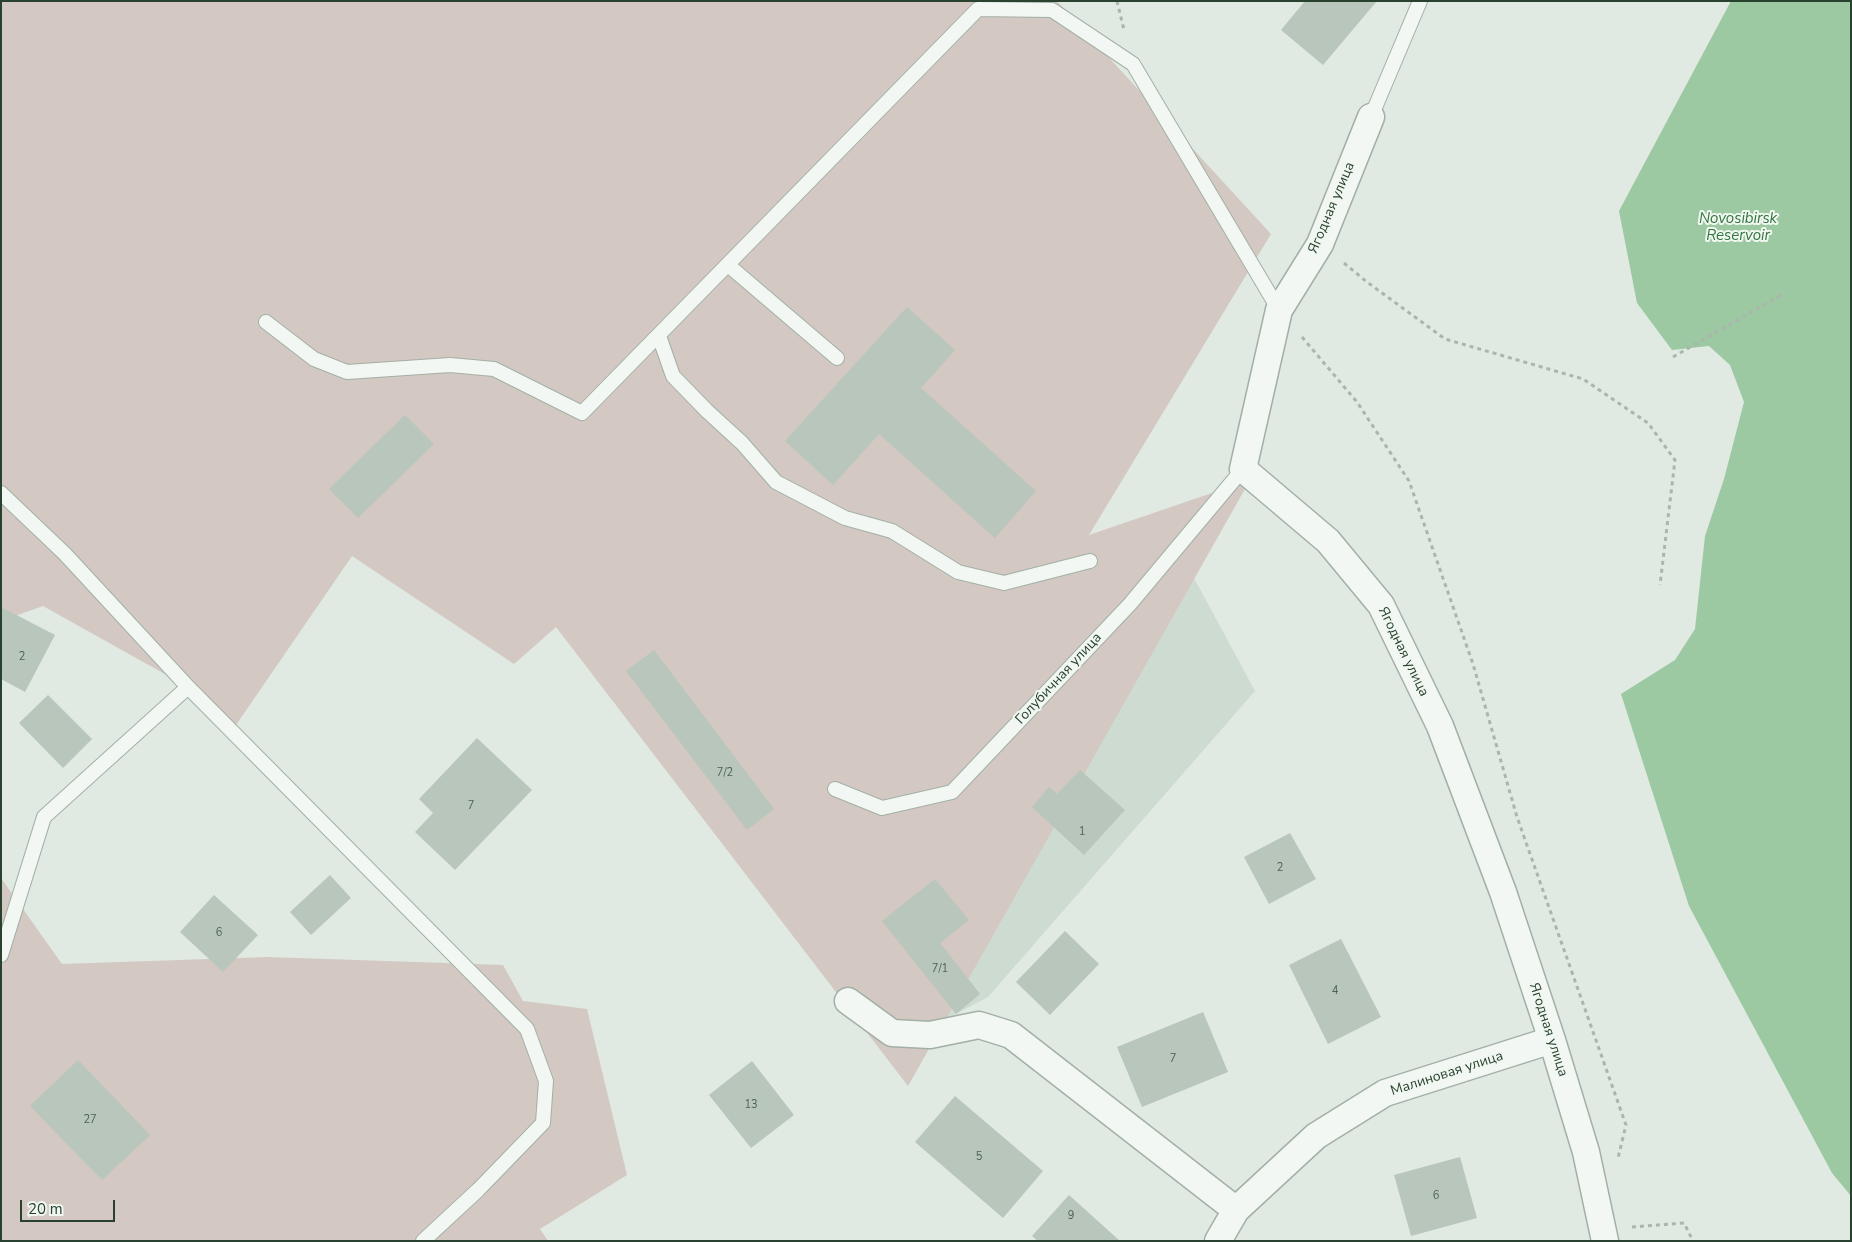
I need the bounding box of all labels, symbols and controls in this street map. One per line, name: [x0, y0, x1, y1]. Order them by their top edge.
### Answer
street label: Ягодная улица: [1305, 160, 1359, 256]
water label: Novosibirsk Reservoir: [1699, 210, 1777, 245]
street label: Ягодная улица: [1374, 604, 1432, 700]
street label: Голубичная улица: [1012, 630, 1106, 728]
house number: 2: [19, 650, 25, 664]
house number: 7/2: [717, 766, 733, 780]
house number: 7: [468, 799, 474, 813]
house number: 1: [1079, 825, 1085, 839]
house number: 2: [1277, 861, 1283, 875]
house number: 6: [216, 926, 222, 940]
house number: 7/1: [932, 962, 948, 976]
street label: Ягодная улица: [1525, 981, 1571, 1079]
house number: 4: [1332, 984, 1338, 998]
street label: Малиновая улица: [1389, 1048, 1505, 1100]
house number: 7: [1170, 1052, 1176, 1066]
house number: 13: [744, 1098, 758, 1112]
house number: 27: [83, 1113, 97, 1127]
house number: 5: [976, 1150, 982, 1164]
house number: 6: [1433, 1189, 1439, 1203]
scale bar: [22, 1190, 118, 1222]
text: 20 m: [28, 1199, 63, 1219]
house number: 9: [1068, 1209, 1074, 1223]

